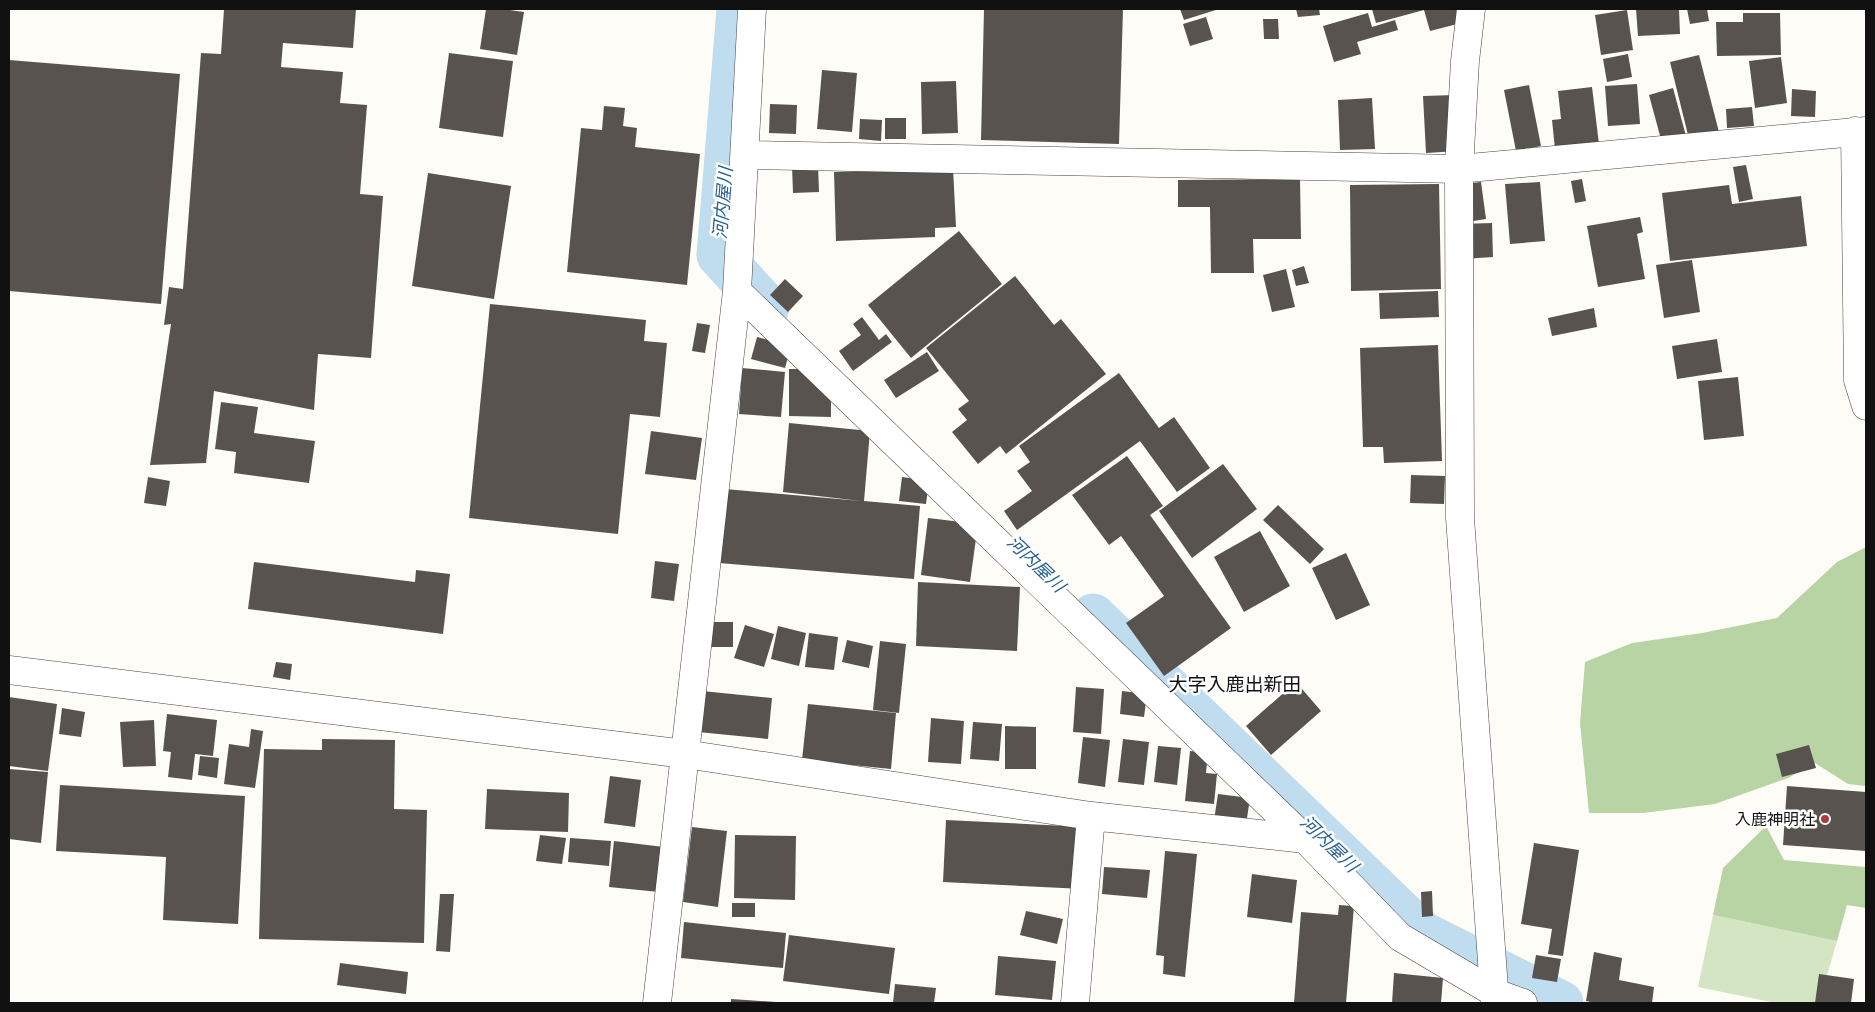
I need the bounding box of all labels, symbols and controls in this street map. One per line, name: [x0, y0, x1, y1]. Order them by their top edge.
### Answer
water label: 河内屋川: [709, 164, 737, 240]
water label: 河内屋川: [1002, 531, 1071, 598]
district label: 大字入鹿出新田: [1168, 673, 1302, 696]
place label: 入鹿神明社: [1735, 810, 1815, 829]
water label: 河内屋川: [1295, 811, 1364, 878]
marker: 入鹿神明社: [1819, 813, 1831, 825]

